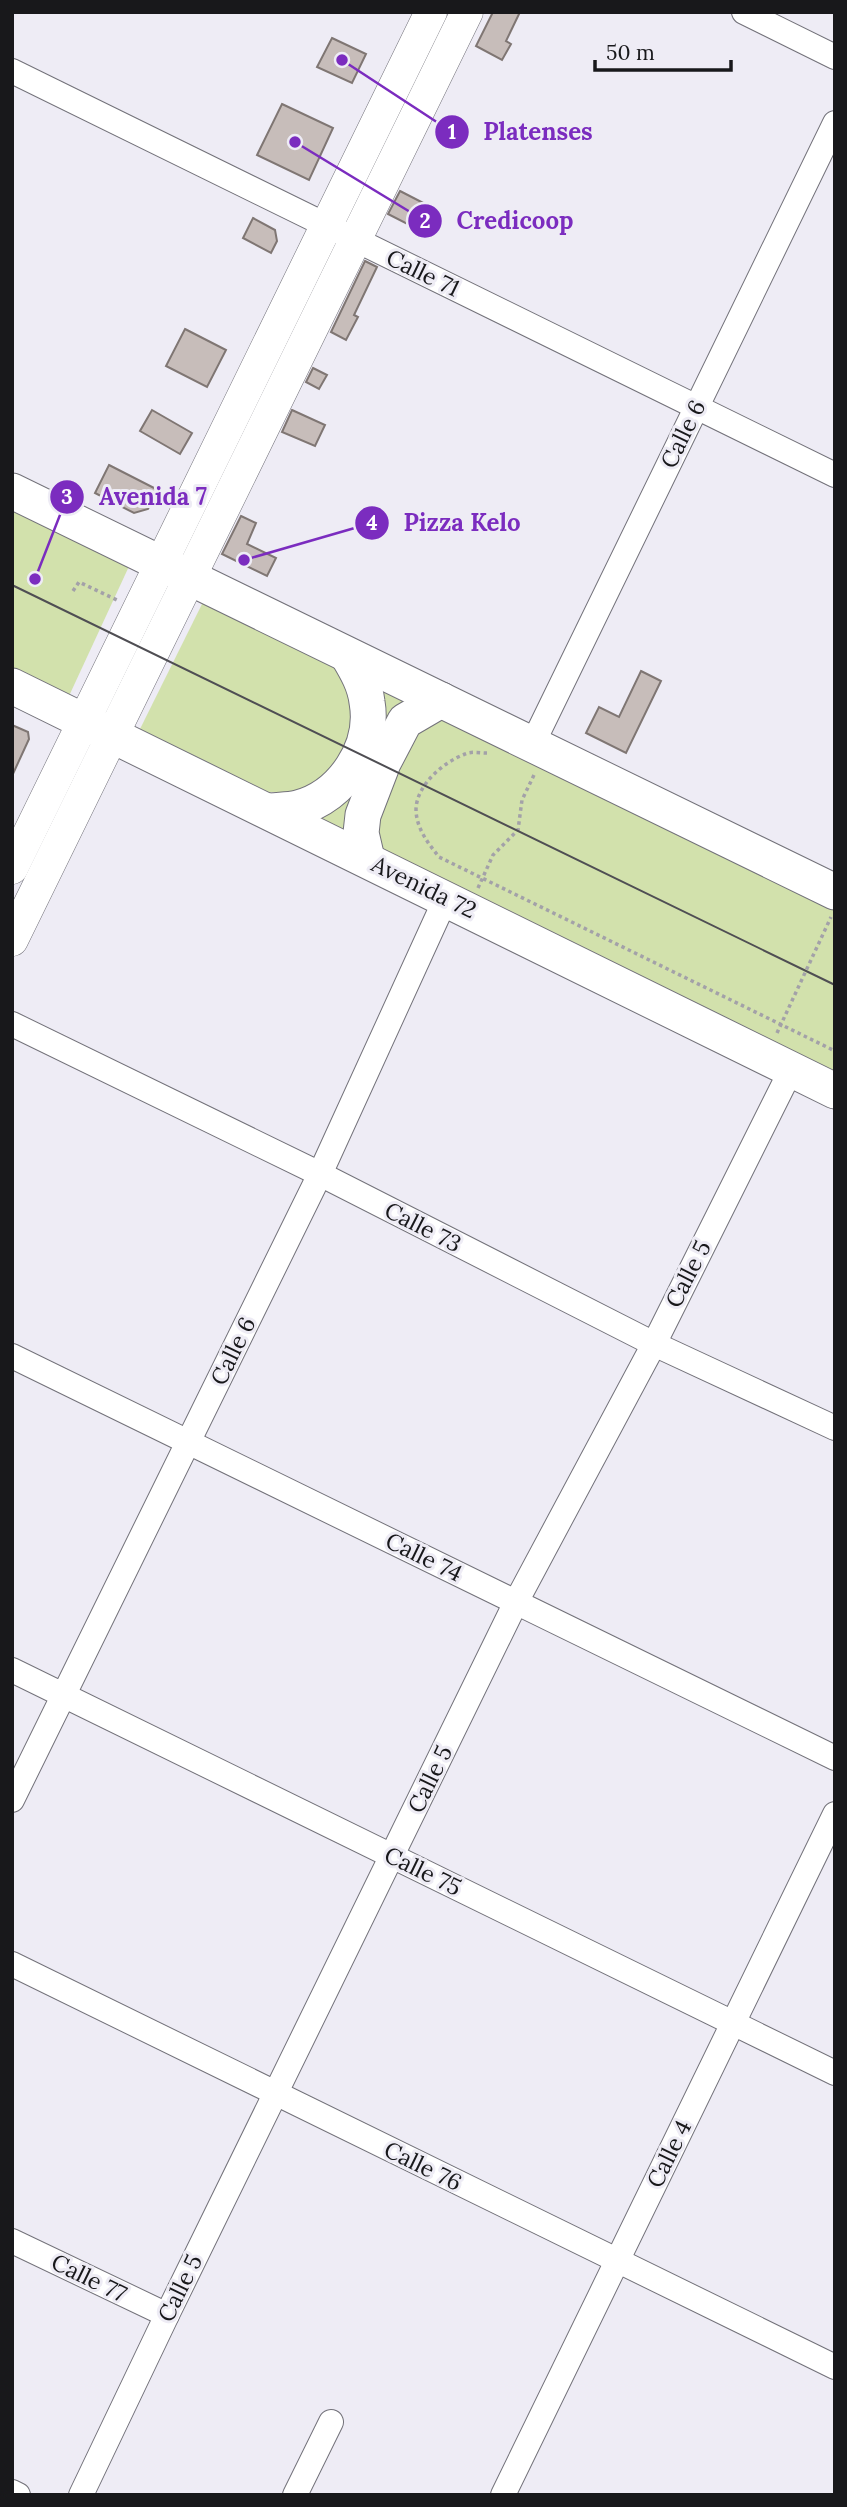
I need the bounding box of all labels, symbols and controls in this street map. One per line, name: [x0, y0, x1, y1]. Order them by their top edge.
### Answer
scale bar: [595, 28, 732, 72]
text: 50 m: [606, 39, 655, 66]
callout: Platenses: [434, 109, 607, 154]
text: Platenses: [483, 116, 593, 147]
text: 1: [448, 118, 456, 145]
callout: Credicoop: [407, 199, 587, 244]
text: Credicoop: [457, 205, 573, 236]
text: 2: [419, 207, 431, 234]
street label: Calle 71: [382, 242, 465, 303]
street label: Calle 6: [654, 395, 711, 473]
callout: Avenida 7: [50, 475, 221, 520]
text: Avenida 7: [99, 481, 207, 512]
text: 3: [61, 483, 73, 510]
callout: Pizza Kelo: [355, 500, 535, 545]
text: Pizza Kelo: [403, 507, 521, 538]
text: 4: [366, 509, 378, 536]
street label: Avenida 72: [366, 848, 481, 924]
street label: Calle 73: [380, 1195, 467, 1258]
street label: Calle 5: [658, 1235, 717, 1312]
street label: Calle 6: [204, 1312, 261, 1390]
street label: Calle 74: [381, 1526, 467, 1587]
street label: Calle 5: [401, 1740, 458, 1817]
street label: Calle 75: [380, 1840, 466, 1902]
street label: Calle 4: [640, 2115, 697, 2192]
street label: Calle 76: [380, 2134, 467, 2197]
street label: Calle 77: [47, 2247, 132, 2308]
street label: Calle 5: [151, 2249, 208, 2326]

